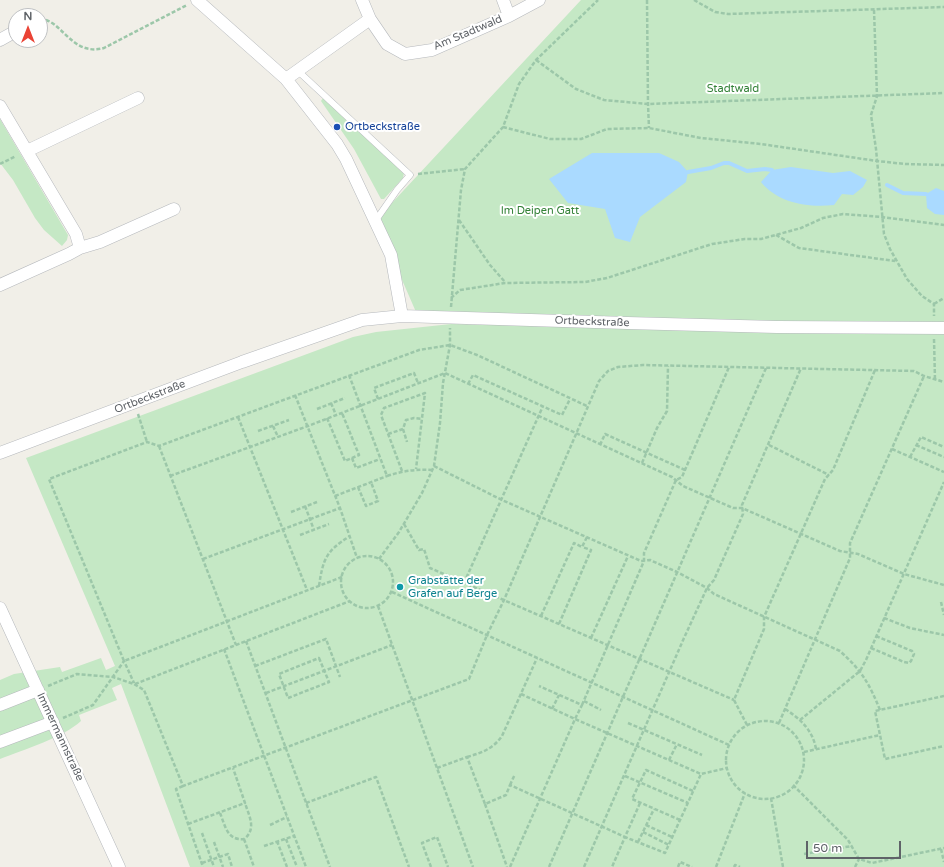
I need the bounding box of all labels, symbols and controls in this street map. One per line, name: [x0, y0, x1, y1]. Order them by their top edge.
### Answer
north arrow: [8, 8, 48, 48]
text: N: [24, 10, 32, 23]
street label: Am Stadtwald: [432, 13, 504, 53]
park label: Stadtwald: [707, 82, 759, 96]
place label: Ortbeckstraße: [345, 120, 420, 134]
marker: Ortbeckstraße: [332, 122, 342, 132]
park label: Im Deipen Gatt: [501, 204, 579, 218]
street label: Ortbeckstraße: [554, 314, 630, 330]
street label: Ortbeckstraße: [113, 377, 187, 417]
place label: Grabstätte der Grafen auf Berge: [408, 574, 497, 600]
marker: Grabstätte der Grafen auf Berge: [395, 582, 405, 592]
street label: Immermannstraße: [34, 691, 86, 783]
scale bar: [808, 833, 903, 859]
text: 50 m: [813, 841, 842, 855]

